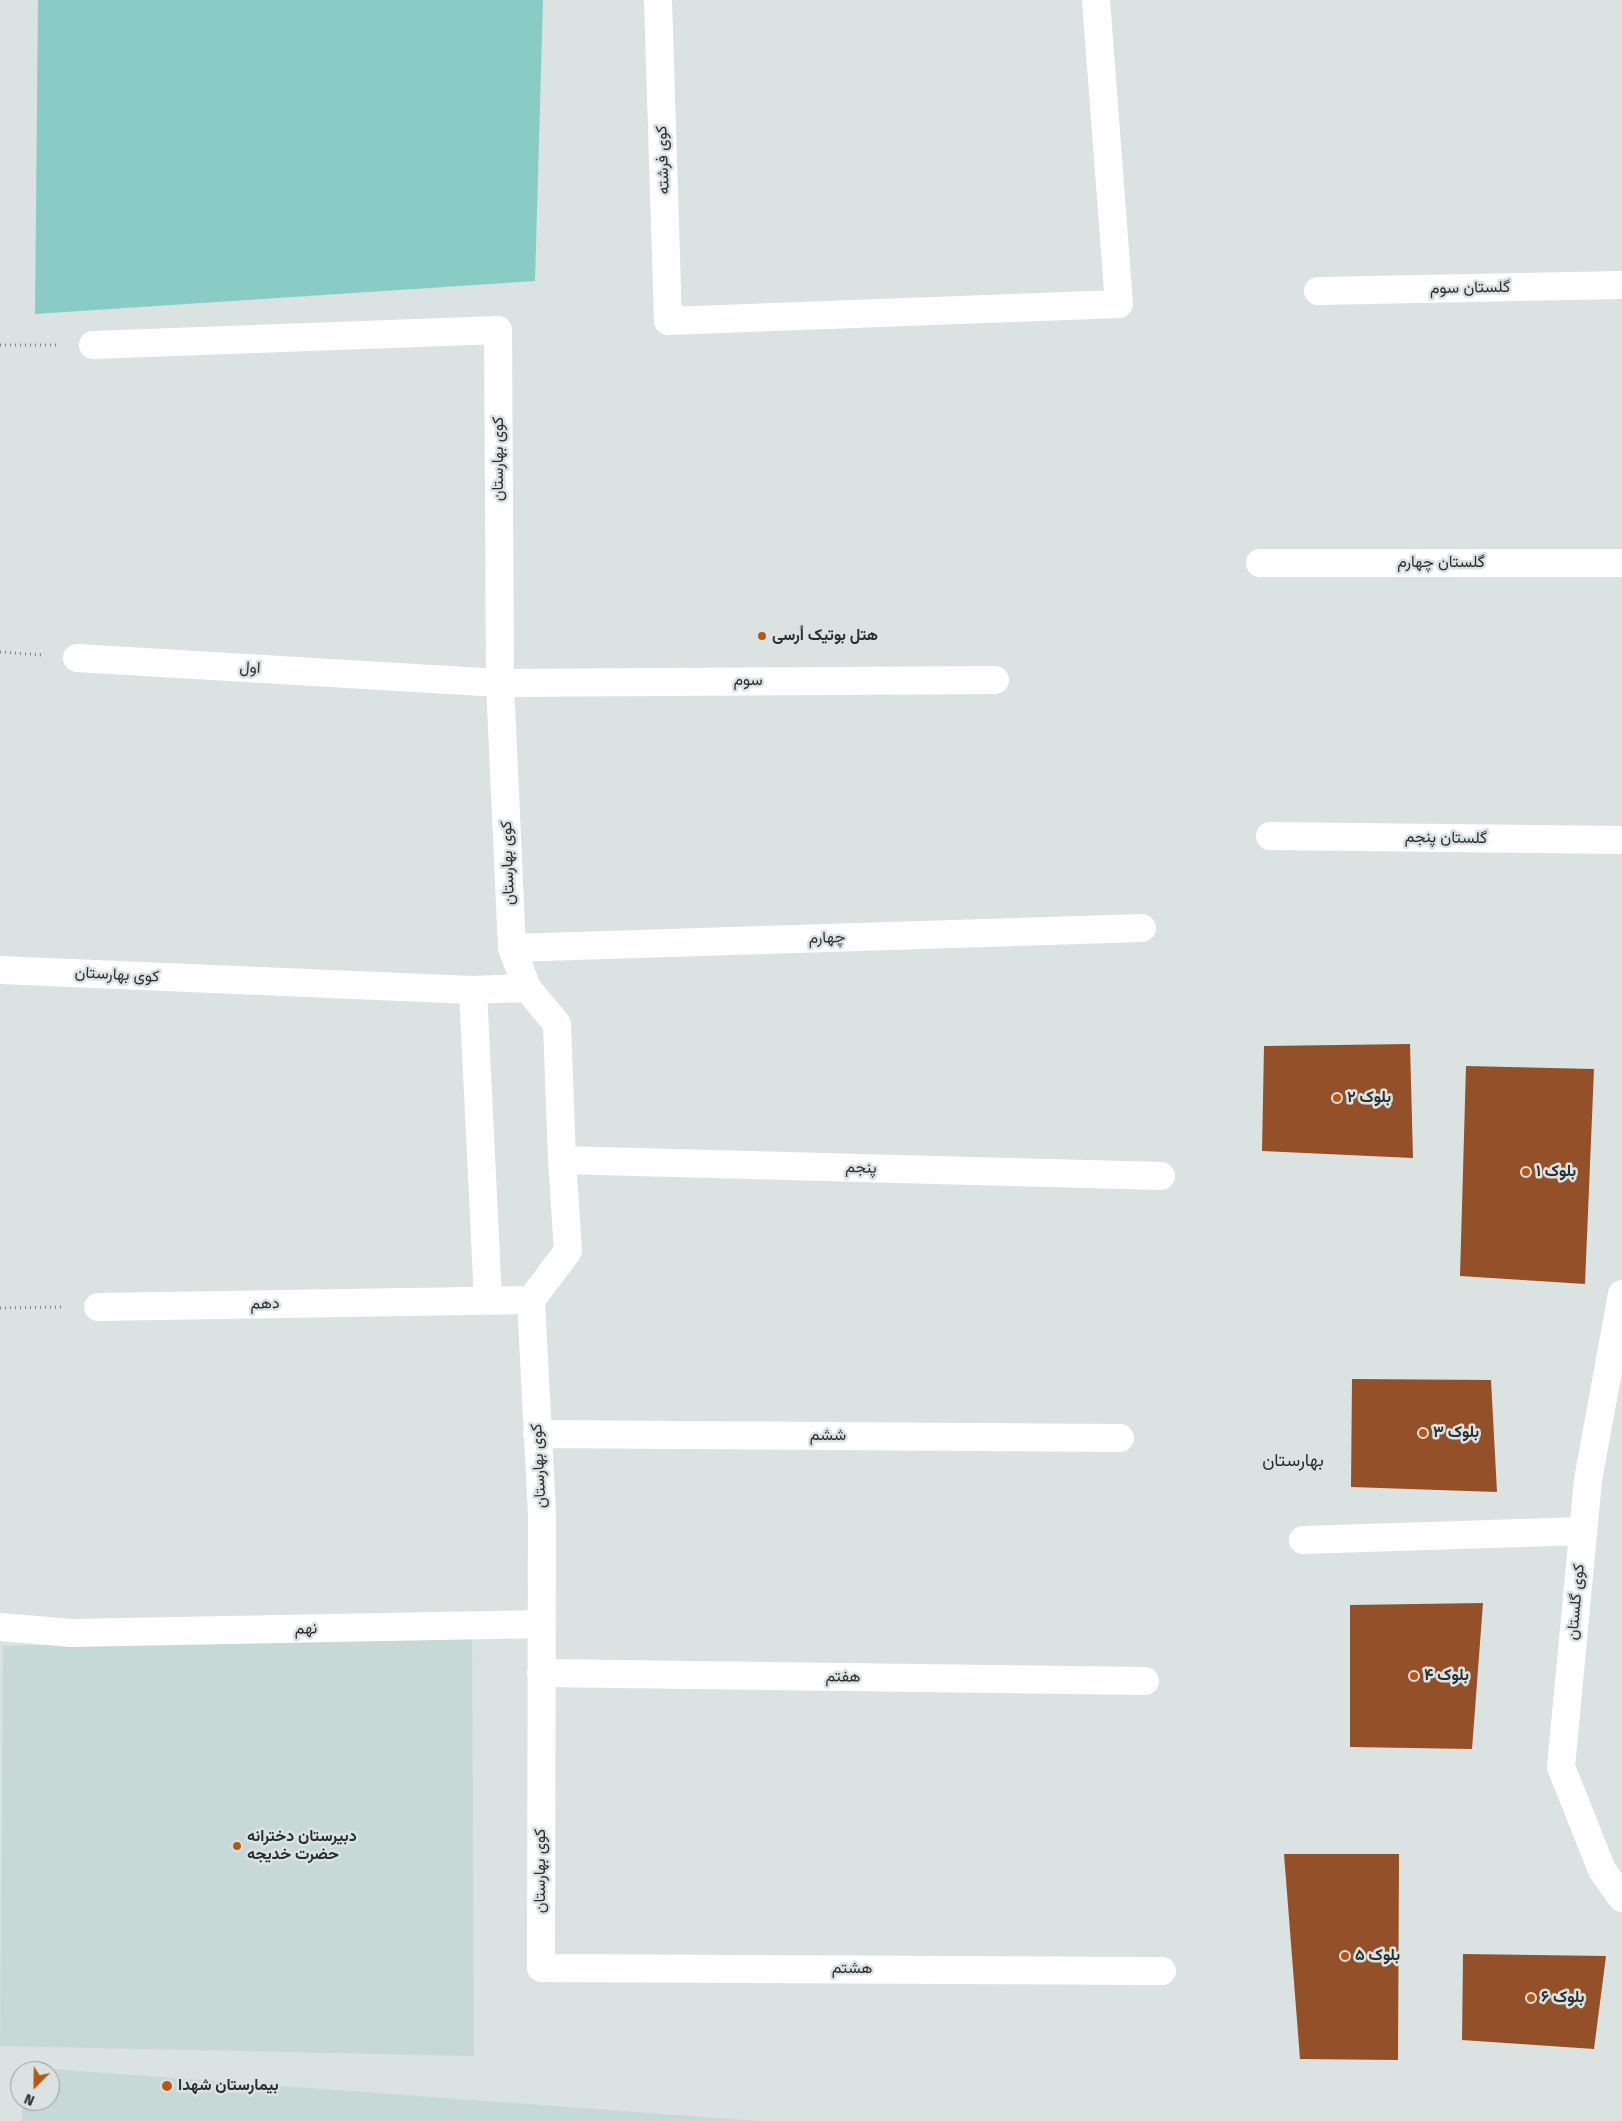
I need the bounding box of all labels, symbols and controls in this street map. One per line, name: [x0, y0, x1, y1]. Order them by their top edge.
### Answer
street label: کوی فرشته: [652, 125, 674, 195]
street label: گلستان سوم: [1430, 278, 1510, 298]
street label: کوی بهارستان: [489, 417, 509, 501]
street label: گلستان چهارم: [1397, 553, 1485, 573]
place label: هتل بوتیک اُرسی: [772, 626, 878, 646]
marker: هتل بوتیک اُرسی: [756, 630, 768, 642]
street label: اول: [239, 658, 261, 678]
street label: سوم: [733, 671, 763, 691]
street label: کوی بهارستان: [497, 820, 519, 906]
street label: گلستان پنجم: [1405, 828, 1487, 848]
street label: چهارم: [808, 928, 846, 948]
street label: کوی بهارستان: [74, 963, 160, 987]
place label: بلوک ۲: [1347, 1088, 1391, 1108]
marker: بلوک ۲: [1331, 1092, 1343, 1104]
street label: پنجم: [845, 1158, 877, 1178]
place label: بلوک ۱: [1536, 1162, 1576, 1182]
marker: بلوک ۱: [1520, 1166, 1532, 1178]
street label: دهم: [250, 1294, 280, 1314]
street label: کوی بهارستان: [527, 1423, 551, 1509]
place label: بلوک ۳: [1433, 1423, 1479, 1443]
street label: ششم: [810, 1426, 846, 1446]
marker: بلوک ۳: [1417, 1427, 1429, 1439]
district label: بهارستان: [1262, 1450, 1324, 1472]
street label: کوی گلستان: [1563, 1563, 1589, 1641]
street label: نهم: [294, 1619, 318, 1639]
place label: بلوک ۴: [1424, 1666, 1469, 1686]
street label: هفتم: [825, 1667, 861, 1687]
marker: بلوک ۴: [1408, 1670, 1420, 1682]
place label: دبیرستان دخترانه حضرت خدیجه: [247, 1827, 357, 1865]
street label: کوی بهارستان: [531, 1829, 551, 1913]
marker: دبیرستان دخترانه حضرت خدیجه: [231, 1840, 243, 1852]
place label: بلوک ۵: [1355, 1946, 1400, 1966]
marker: بلوک ۵: [1339, 1950, 1351, 1962]
street label: هشتم: [832, 1959, 872, 1979]
place label: بلوک ۶: [1541, 1988, 1584, 2008]
marker: بلوک ۶: [1525, 1992, 1537, 2004]
north arrow: [10, 2061, 60, 2111]
place label: بیمارستان شهدا: [178, 2076, 279, 2096]
marker: بیمارستان شهدا: [160, 2079, 174, 2093]
text: N: [22, 2090, 37, 2109]

